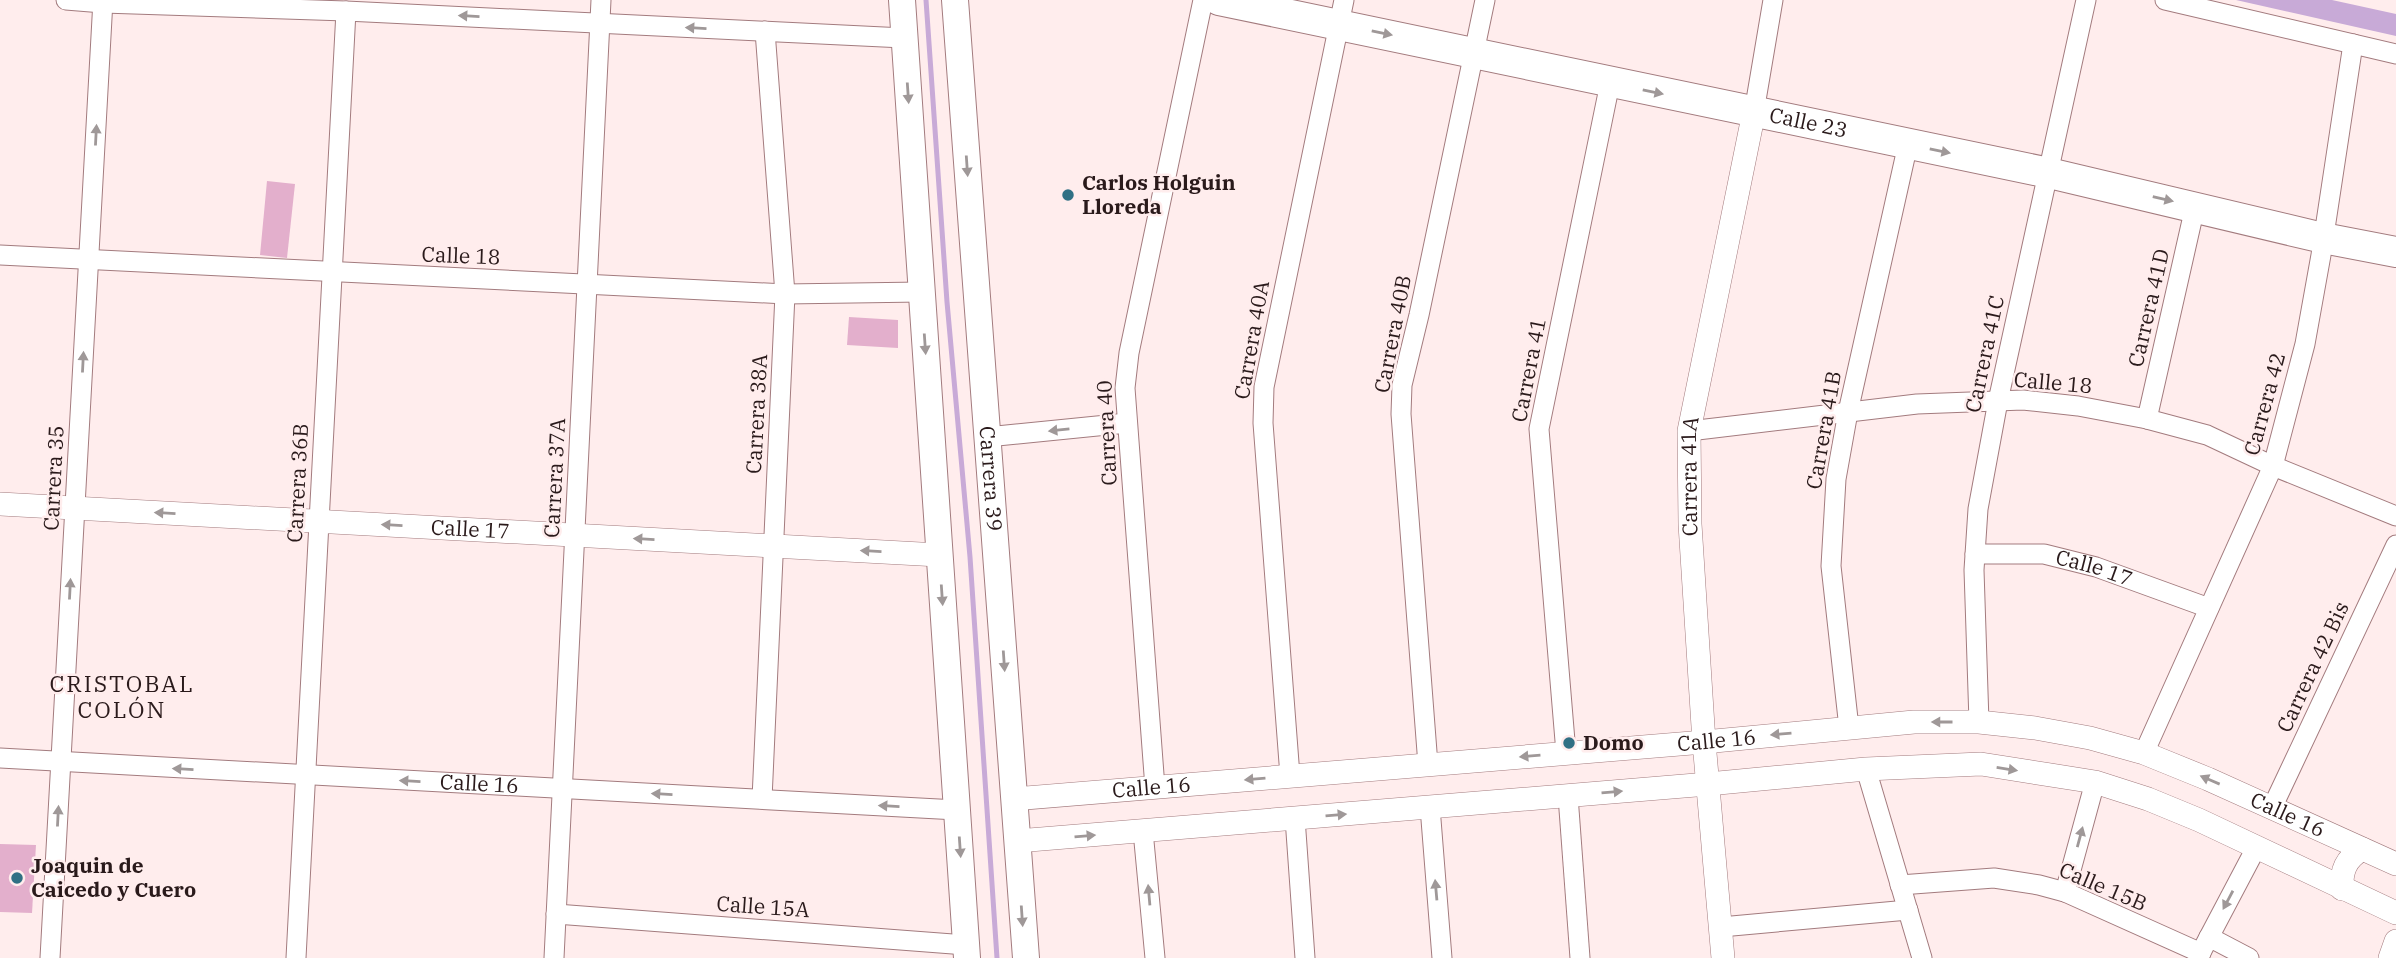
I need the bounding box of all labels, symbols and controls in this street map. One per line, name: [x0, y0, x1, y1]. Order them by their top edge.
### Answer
one-way arrow: [458, 11, 480, 22]
one-way arrow: [685, 22, 707, 33]
one-way arrow: [1371, 27, 1393, 38]
one-way arrow: [903, 82, 914, 104]
one-way arrow: [1642, 86, 1664, 97]
street label: Calle 23: [1767, 100, 1850, 144]
one-way arrow: [90, 124, 101, 146]
one-way arrow: [1929, 145, 1951, 156]
one-way arrow: [962, 155, 973, 177]
place label: Carlos Holguin Lloreda: [1082, 168, 1236, 220]
marker: Carlos Holguin Lloreda: [1060, 187, 1076, 203]
one-way arrow: [2152, 194, 2174, 205]
street label: Calle 18: [421, 240, 501, 270]
street label: Carrera 41D: [2121, 246, 2175, 370]
street label: Carrera 40B: [1367, 272, 1417, 395]
street label: Carrera 40A: [1227, 278, 1275, 401]
street label: Carrera 41C: [1958, 293, 2010, 415]
street label: Carrera 41: [1504, 315, 1552, 424]
one-way arrow: [920, 333, 931, 355]
street label: Carrera 42: [2237, 349, 2291, 458]
one-way arrow: [78, 351, 89, 373]
street label: Carrera 38A: [739, 353, 773, 475]
street label: Calle 18: [2013, 365, 2094, 399]
street label: Carrera 41B: [1799, 368, 1847, 491]
street label: Carrera 40: [1089, 380, 1123, 487]
street label: Carrera 41A: [1674, 413, 1705, 537]
street label: Carrera 37A: [537, 417, 571, 539]
street label: Carrera 36B: [280, 422, 314, 543]
street label: Carrera 35: [36, 424, 70, 531]
one-way arrow: [1048, 424, 1070, 435]
street label: Carrera 39: [974, 425, 1009, 532]
one-way arrow: [154, 507, 176, 518]
street label: Calle 17: [430, 512, 510, 545]
one-way arrow: [381, 520, 403, 531]
one-way arrow: [633, 533, 655, 544]
street label: Calle 17: [2053, 542, 2137, 592]
one-way arrow: [860, 546, 882, 557]
one-way arrow: [65, 578, 76, 600]
one-way arrow: [937, 585, 948, 607]
street label: Carrera 42 Bis: [2270, 597, 2355, 737]
one-way arrow: [999, 651, 1010, 673]
district label: CRISTOBAL COLÓN: [49, 668, 195, 724]
one-way arrow: [1931, 716, 1953, 728]
street label: Calle 16: [1676, 722, 1757, 757]
place label: Domo: [1583, 728, 1644, 756]
one-way arrow: [1770, 729, 1792, 740]
marker: Domo: [1561, 735, 1577, 751]
one-way arrow: [1519, 751, 1541, 762]
one-way arrow: [172, 763, 194, 774]
one-way arrow: [1996, 763, 2018, 774]
street label: Calle 16: [439, 767, 519, 799]
street label: Calle 16: [1111, 769, 1192, 804]
one-way arrow: [1243, 774, 1265, 785]
one-way arrow: [2200, 774, 2220, 786]
one-way arrow: [399, 775, 421, 786]
street label: Calle 16: [2246, 785, 2330, 843]
one-way arrow: [1601, 786, 1623, 797]
one-way arrow: [651, 789, 673, 800]
one-way arrow: [878, 800, 900, 811]
one-way arrow: [52, 805, 63, 827]
one-way arrow: [1325, 809, 1347, 820]
one-way arrow: [2075, 826, 2086, 848]
one-way arrow: [1074, 830, 1096, 841]
one-way arrow: [954, 836, 965, 858]
place label: Joaquin de Caicedo y Cuero: [31, 851, 196, 903]
street label: Calle 15B: [2055, 855, 2152, 917]
marker: Joaquin de Caicedo y Cuero: [9, 870, 25, 886]
one-way arrow: [1430, 879, 1441, 901]
one-way arrow: [1143, 883, 1154, 905]
street label: Calle 15A: [716, 889, 811, 923]
one-way arrow: [2222, 890, 2234, 910]
one-way arrow: [1017, 906, 1028, 928]

